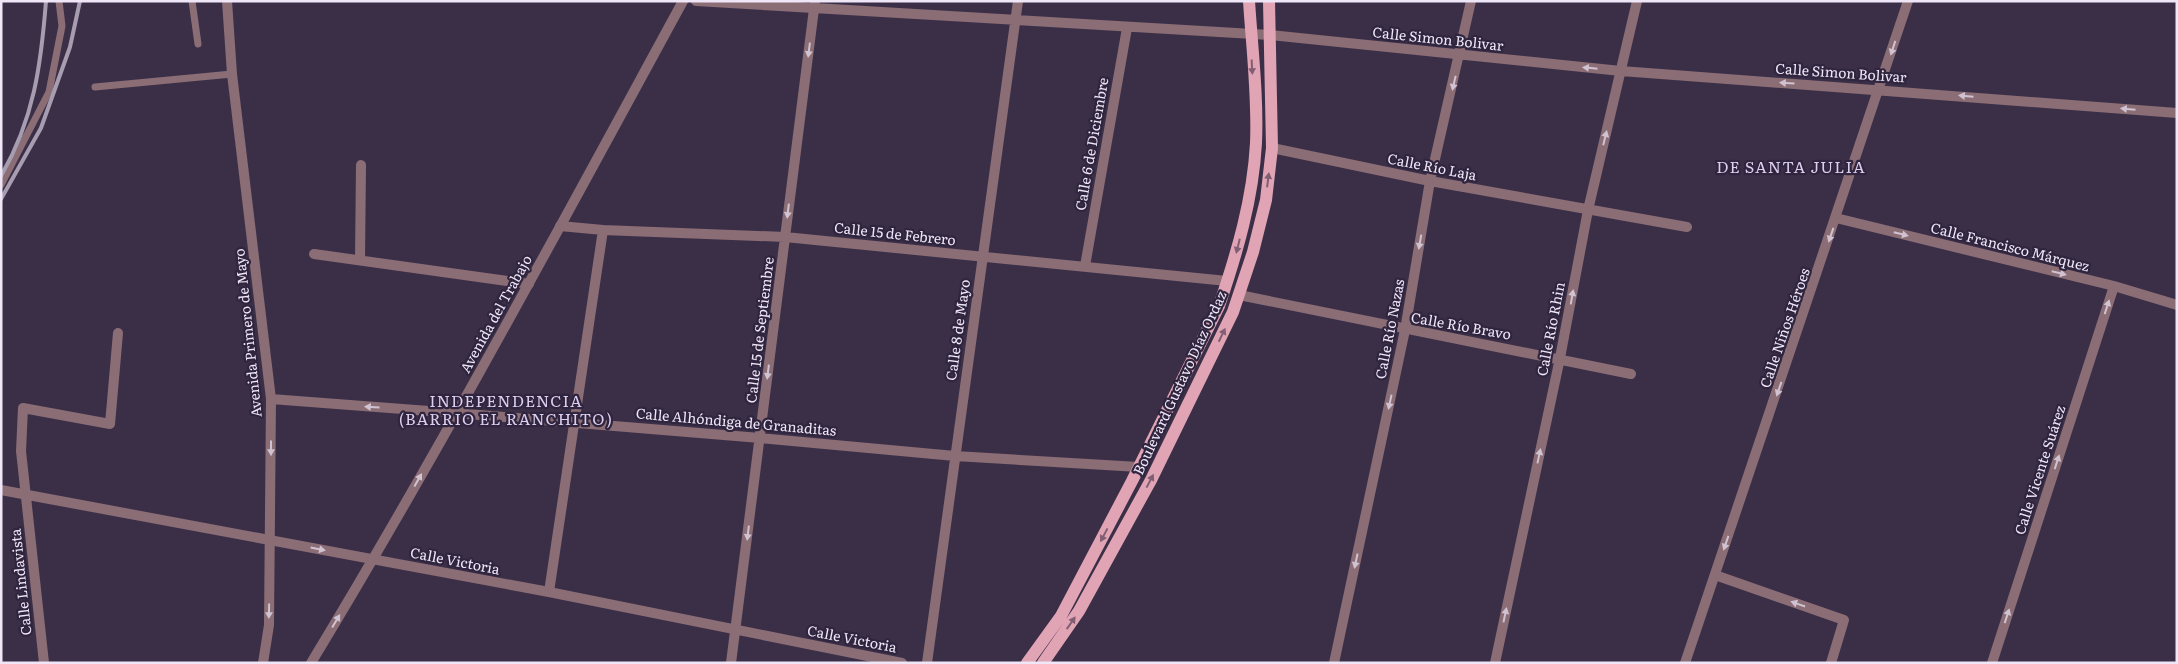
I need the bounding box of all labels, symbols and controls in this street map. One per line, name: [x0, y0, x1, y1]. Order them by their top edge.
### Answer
street label: Calle Simon Bolivar: [1372, 21, 1505, 55]
one-way arrow: [1889, 40, 1897, 55]
one-way arrow: [804, 42, 812, 58]
street label: Calle Simon Bolivar: [1775, 57, 1908, 87]
one-way arrow: [1249, 60, 1257, 76]
one-way arrow: [1581, 64, 1597, 72]
street label: Calle 6 de Diciembre: [1069, 76, 1113, 212]
one-way arrow: [1450, 76, 1458, 91]
one-way arrow: [1778, 79, 1794, 87]
one-way arrow: [1958, 92, 1974, 100]
one-way arrow: [2120, 105, 2136, 113]
one-way arrow: [1601, 130, 1609, 145]
street label: Calle Río Laja: [1386, 148, 1479, 185]
district label: DE SANTA JULIA: [1716, 154, 1866, 178]
one-way arrow: [1264, 172, 1272, 188]
one-way arrow: [784, 203, 792, 219]
street label: Calle 15 de Febrero: [833, 217, 957, 249]
street label: Calle Francisco Márquez: [1929, 217, 2092, 275]
one-way arrow: [1827, 228, 1835, 243]
one-way arrow: [1893, 230, 1908, 238]
one-way arrow: [1415, 234, 1423, 250]
one-way arrow: [1234, 238, 1242, 253]
street label: Avenida Primero de Mayo: [228, 248, 266, 419]
street label: Avenida del Trabajo: [454, 251, 536, 376]
street label: Calle 15 de Septiembre: [740, 256, 778, 404]
street label: Calle Niños Héroes: [1754, 265, 1814, 390]
one-way arrow: [2051, 269, 2066, 277]
street label: Calle Río Nazas: [1370, 277, 1409, 380]
street label: Calle 8 de Mayo: [940, 278, 974, 382]
street label: Calle Río Rhin: [1531, 280, 1569, 378]
street label: Boulevard Gustavo Díaz Ordaz: [1128, 287, 1231, 478]
one-way arrow: [1568, 289, 1576, 305]
one-way arrow: [2104, 300, 2112, 315]
street label: Calle Río Bravo: [1410, 306, 1513, 344]
one-way arrow: [1218, 328, 1226, 342]
one-way arrow: [764, 364, 772, 380]
one-way arrow: [1774, 382, 1782, 397]
district label: INDEPENDENCIA (BARRIO EL RANCHITO): [399, 388, 613, 430]
one-way arrow: [1385, 394, 1393, 410]
street label: Calle Alhóndiga de Granaditas: [635, 402, 837, 440]
street label: Calle Vicente Suárez: [2009, 402, 2069, 537]
one-way arrow: [364, 403, 380, 411]
one-way arrow: [267, 440, 275, 456]
one-way arrow: [1535, 449, 1543, 464]
one-way arrow: [2053, 454, 2061, 469]
one-way arrow: [414, 473, 422, 488]
one-way arrow: [1146, 474, 1154, 488]
one-way arrow: [744, 526, 752, 542]
street label: Calle Lindavista: [4, 527, 36, 636]
one-way arrow: [1099, 529, 1108, 542]
one-way arrow: [1722, 535, 1729, 550]
street label: Calle Victoria: [409, 542, 502, 579]
one-way arrow: [311, 545, 326, 553]
one-way arrow: [1352, 553, 1360, 568]
one-way arrow: [1790, 599, 1805, 607]
one-way arrow: [265, 603, 273, 619]
one-way arrow: [1502, 607, 1510, 623]
one-way arrow: [2003, 609, 2011, 624]
one-way arrow: [332, 615, 341, 628]
one-way arrow: [1066, 616, 1076, 630]
street label: Calle Victoria: [806, 620, 899, 657]

